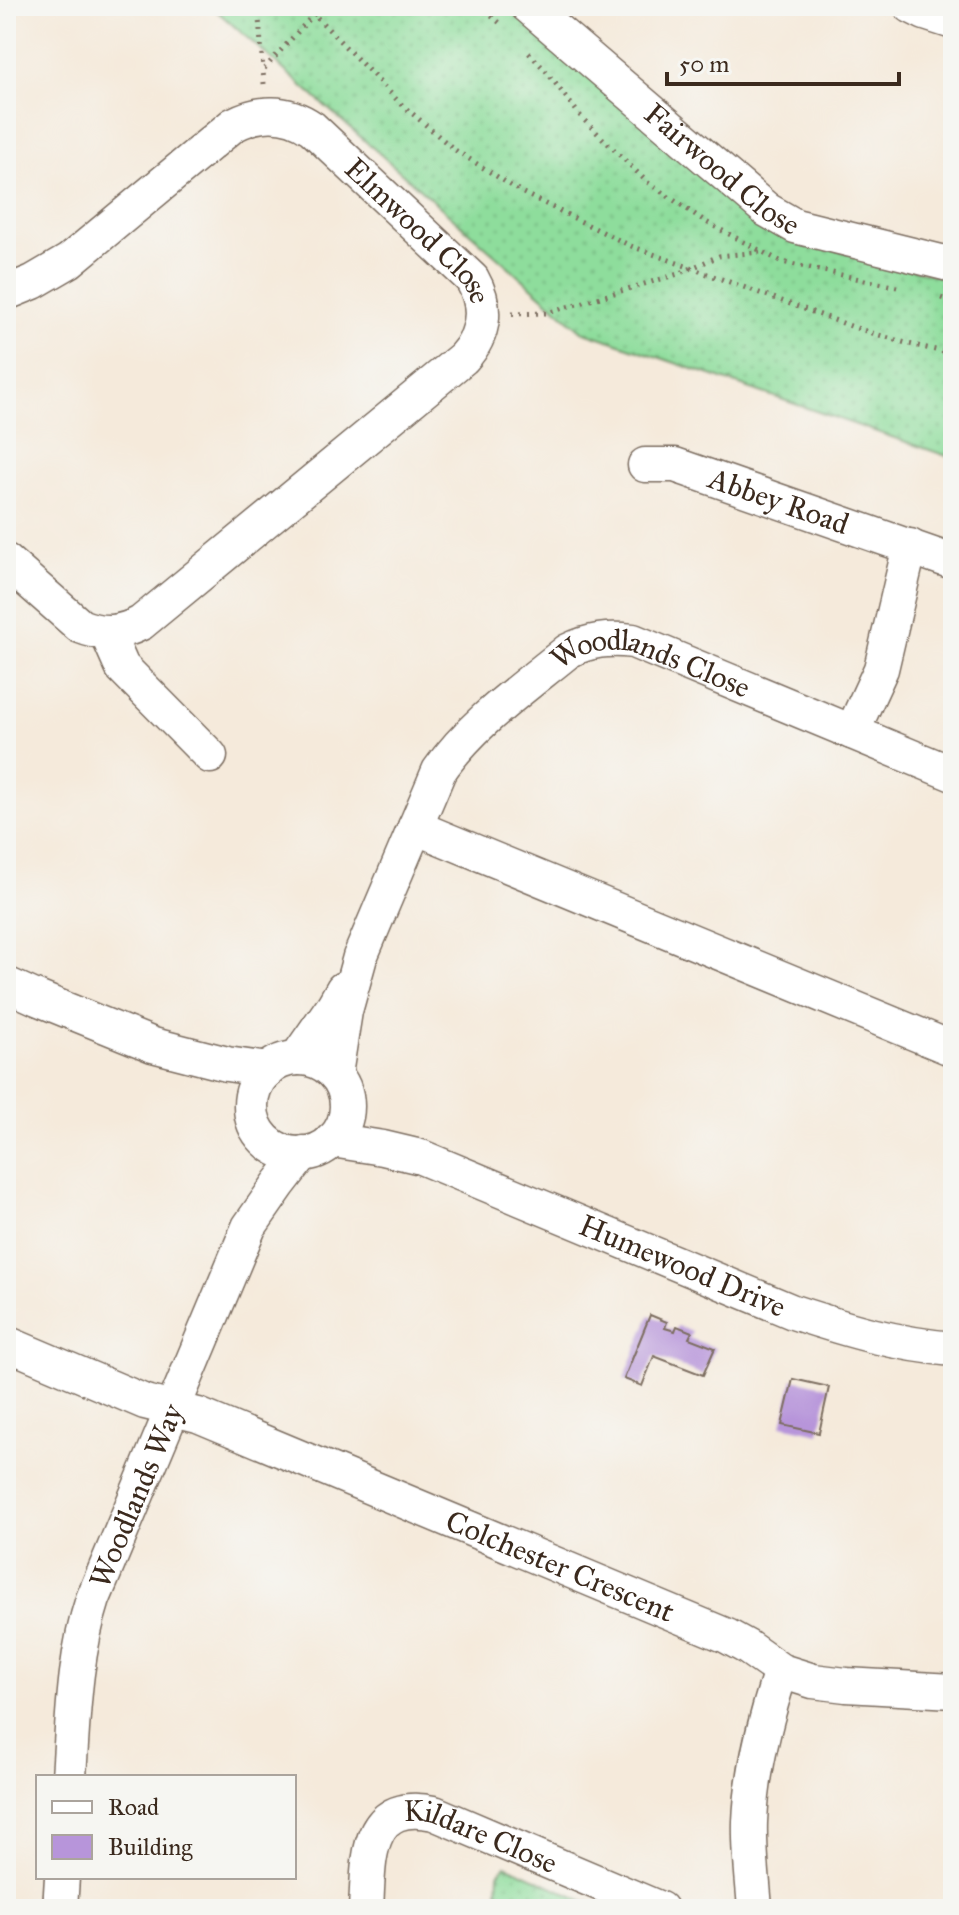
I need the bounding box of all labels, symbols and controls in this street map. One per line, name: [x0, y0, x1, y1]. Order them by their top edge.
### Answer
scale bar: [667, 36, 899, 86]
text: 50 m: [679, 49, 729, 79]
street label: Fairwood Close: [637, 95, 806, 243]
street label: Elmwood Close: [337, 150, 499, 307]
street label: Abbey Road: [702, 460, 854, 542]
street label: Woodlands Close: [543, 622, 756, 706]
street label: Humewood Drive: [574, 1207, 791, 1325]
street label: Woodlands Way: [82, 1398, 191, 1593]
street label: Colchester Crescent: [441, 1503, 680, 1630]
legend: [36, 1775, 296, 1879]
text: Road: [108, 1792, 159, 1822]
street label: Kildare Close: [403, 1793, 563, 1881]
text: Building: [108, 1832, 193, 1862]

